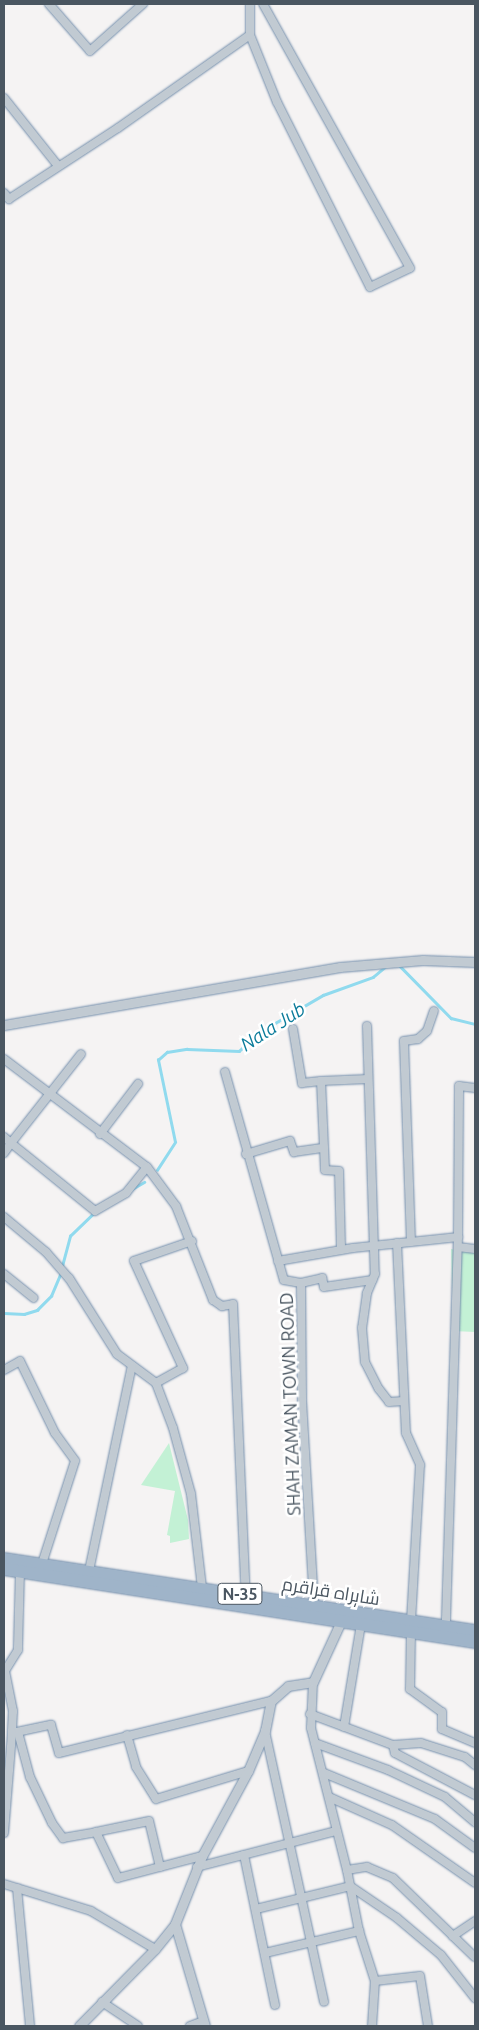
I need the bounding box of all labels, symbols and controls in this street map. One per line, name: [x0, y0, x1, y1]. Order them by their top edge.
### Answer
water label: Nala Jub: [236, 998, 310, 1056]
street label: SHAH ZAMAN TOWN ROAD: [275, 1292, 305, 1516]
street label: شاہراہ قراقرم: [281, 1573, 381, 1609]
road number: N-35: [216, 1580, 264, 1608]

